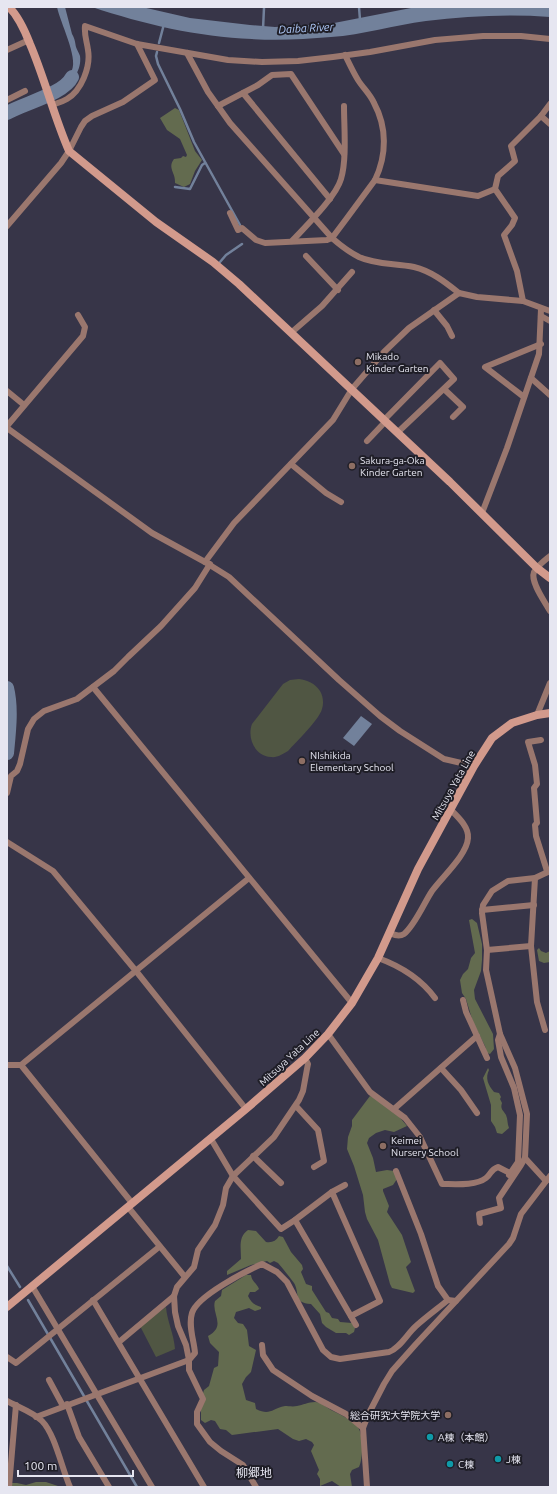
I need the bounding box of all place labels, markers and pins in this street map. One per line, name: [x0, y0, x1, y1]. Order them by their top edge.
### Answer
place label: Mikado Kinder Garten: [366, 351, 429, 374]
marker: Mikado Kinder Garten: [353, 357, 363, 367]
place label: Sakura-ga-Oka Kinder Garten: [360, 455, 425, 478]
marker: Sakura-ga-Oka Kinder Garten: [347, 461, 357, 471]
place label: NIshikida Elementary School: [310, 750, 394, 773]
marker: NIshikida Elementary School: [297, 756, 307, 766]
place label: Keimei Nursery School: [391, 1135, 459, 1158]
marker: Keimei Nursery School: [378, 1141, 388, 1151]
place label: 総合研究大学院大学: [350, 1410, 440, 1421]
marker: 総合研究大学院大学: [443, 1410, 453, 1420]
marker: A棟（本館）: [425, 1432, 435, 1442]
place label: A棟（本館）: [438, 1432, 495, 1443]
marker: J棟: [493, 1454, 503, 1464]
place label: J棟: [506, 1454, 521, 1465]
marker: C棟: [445, 1459, 455, 1469]
place label: C棟: [458, 1459, 474, 1470]

